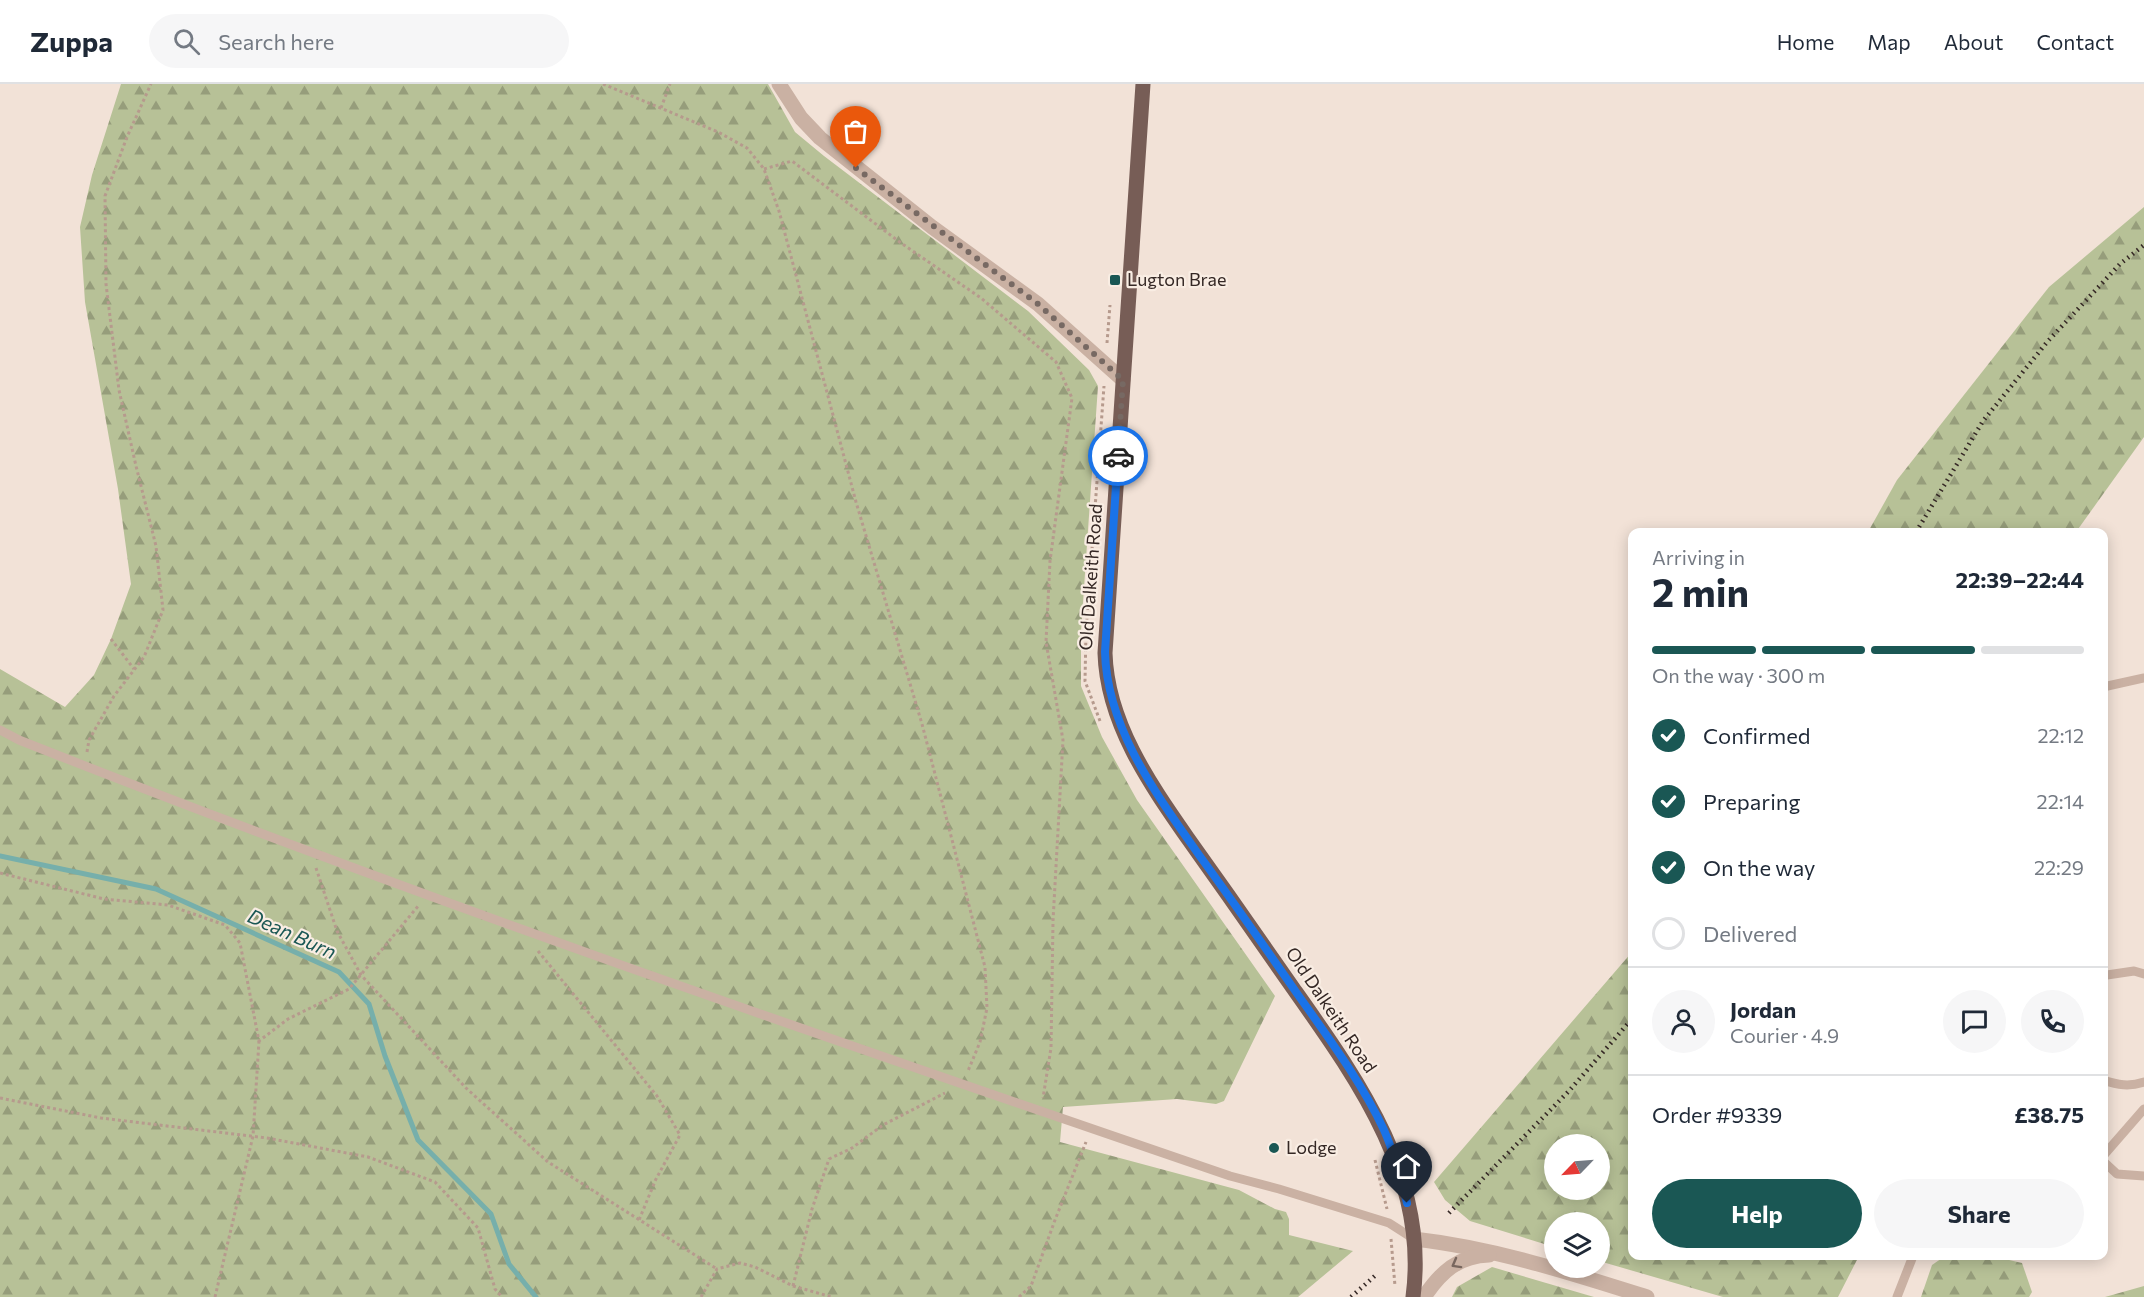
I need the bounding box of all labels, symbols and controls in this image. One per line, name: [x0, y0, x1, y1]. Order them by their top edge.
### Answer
search box: [149, 14, 569, 68]
text: Zuppa: [30, 24, 113, 58]
icon: search: [170, 25, 203, 58]
text: Search here: [218, 28, 334, 55]
text: Home: [1777, 29, 1834, 54]
text: Map: [1867, 29, 1911, 54]
text: About: [1944, 29, 2003, 54]
text: Contact: [2036, 29, 2114, 54]
pin: [830, 106, 881, 168]
icon: bag: [839, 115, 872, 148]
place label: Lugton Brae: [1127, 268, 1226, 290]
marker: Lugton Brae: [1108, 273, 1122, 287]
courier: [1088, 426, 1148, 486]
icon: car: [1102, 440, 1135, 473]
street label: Old Dalkeith Road: [1074, 503, 1106, 651]
text: Arriving in: [1652, 545, 1745, 569]
text: 22:39–22:44: [1955, 566, 2084, 593]
text: 2 min: [1652, 567, 1749, 615]
text: On the way · 300 m: [1652, 663, 1825, 687]
icon: check: [1652, 719, 1685, 752]
text: Confirmed: [1703, 722, 1810, 749]
text: 22:12: [2037, 723, 2084, 747]
icon: check: [1652, 785, 1685, 818]
text: Preparing: [1703, 788, 1800, 815]
text: 22:14: [2037, 789, 2084, 813]
icon: check: [1652, 851, 1685, 884]
text: On the way: [1703, 854, 1815, 881]
text: 22:29: [2034, 855, 2084, 879]
water label: Dean Burn: [244, 903, 340, 963]
text: Delivered: [1703, 920, 1797, 947]
street label: Old Dalkeith Road: [1282, 942, 1382, 1077]
button: person: [1652, 990, 1715, 1053]
button: chat: [1943, 990, 2006, 1053]
button: phone: [2021, 990, 2084, 1053]
text: Jordan: [1730, 996, 1796, 1023]
text: Courier · 4.9: [1730, 1023, 1839, 1047]
text: Order #9339: [1652, 1101, 1782, 1128]
text: £38.75: [2014, 1101, 2084, 1128]
north arrow: [1544, 1134, 1610, 1200]
map controls: [1544, 1134, 1610, 1278]
place label: Lodge: [1286, 1136, 1337, 1158]
marker: Lodge: [1267, 1141, 1281, 1155]
pin: [1381, 1141, 1432, 1203]
icon: home: [1390, 1150, 1423, 1183]
button: Help: [1652, 1179, 1862, 1248]
button: Share: [1874, 1179, 2084, 1248]
button: layers: [1544, 1212, 1610, 1278]
one-way arrow: [1452, 1257, 1462, 1268]

